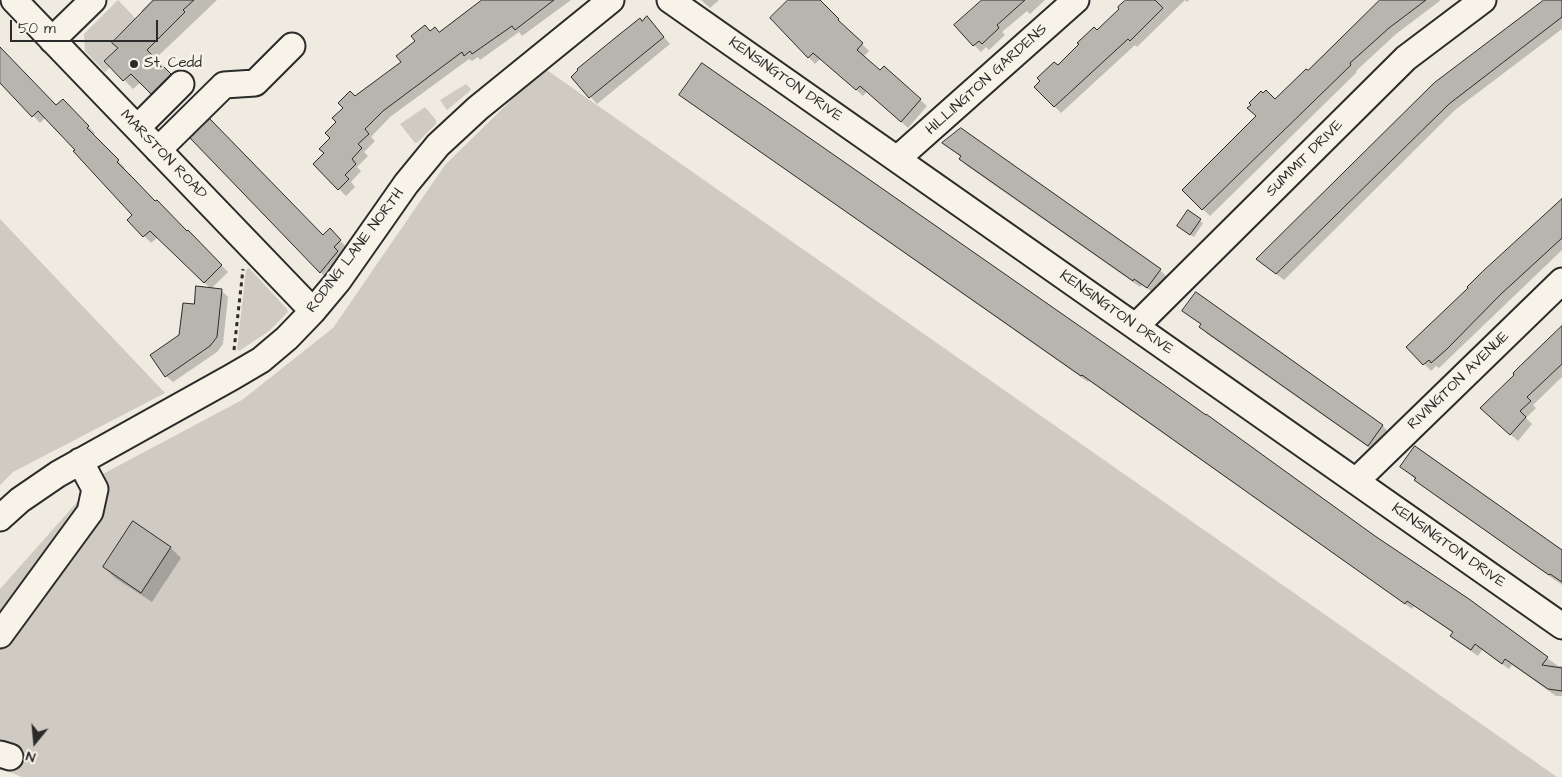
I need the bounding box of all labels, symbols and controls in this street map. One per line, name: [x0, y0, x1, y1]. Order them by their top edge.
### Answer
scale bar: [12, 10, 160, 42]
text: 50 m: [18, 18, 56, 39]
street label: HILLINGTON GARDENS: [923, 21, 1051, 139]
street label: KENSINGTON DRIVE: [725, 34, 845, 126]
place label: St. Cedd: [144, 55, 202, 73]
marker: St. Cedd: [128, 58, 140, 70]
street label: MARSTON ROAD: [116, 107, 210, 203]
street label: SUMMIT DRIVE: [1263, 117, 1347, 201]
street label: RODING LANE NORTH: [303, 185, 409, 317]
street label: KENSINGTON DRIVE: [1056, 267, 1176, 359]
street label: RIVINGTON AVENUE: [1405, 328, 1513, 434]
street label: KENSINGTON DRIVE: [1388, 500, 1508, 592]
north arrow: [10, 717, 60, 767]
text: N: [23, 745, 38, 767]

